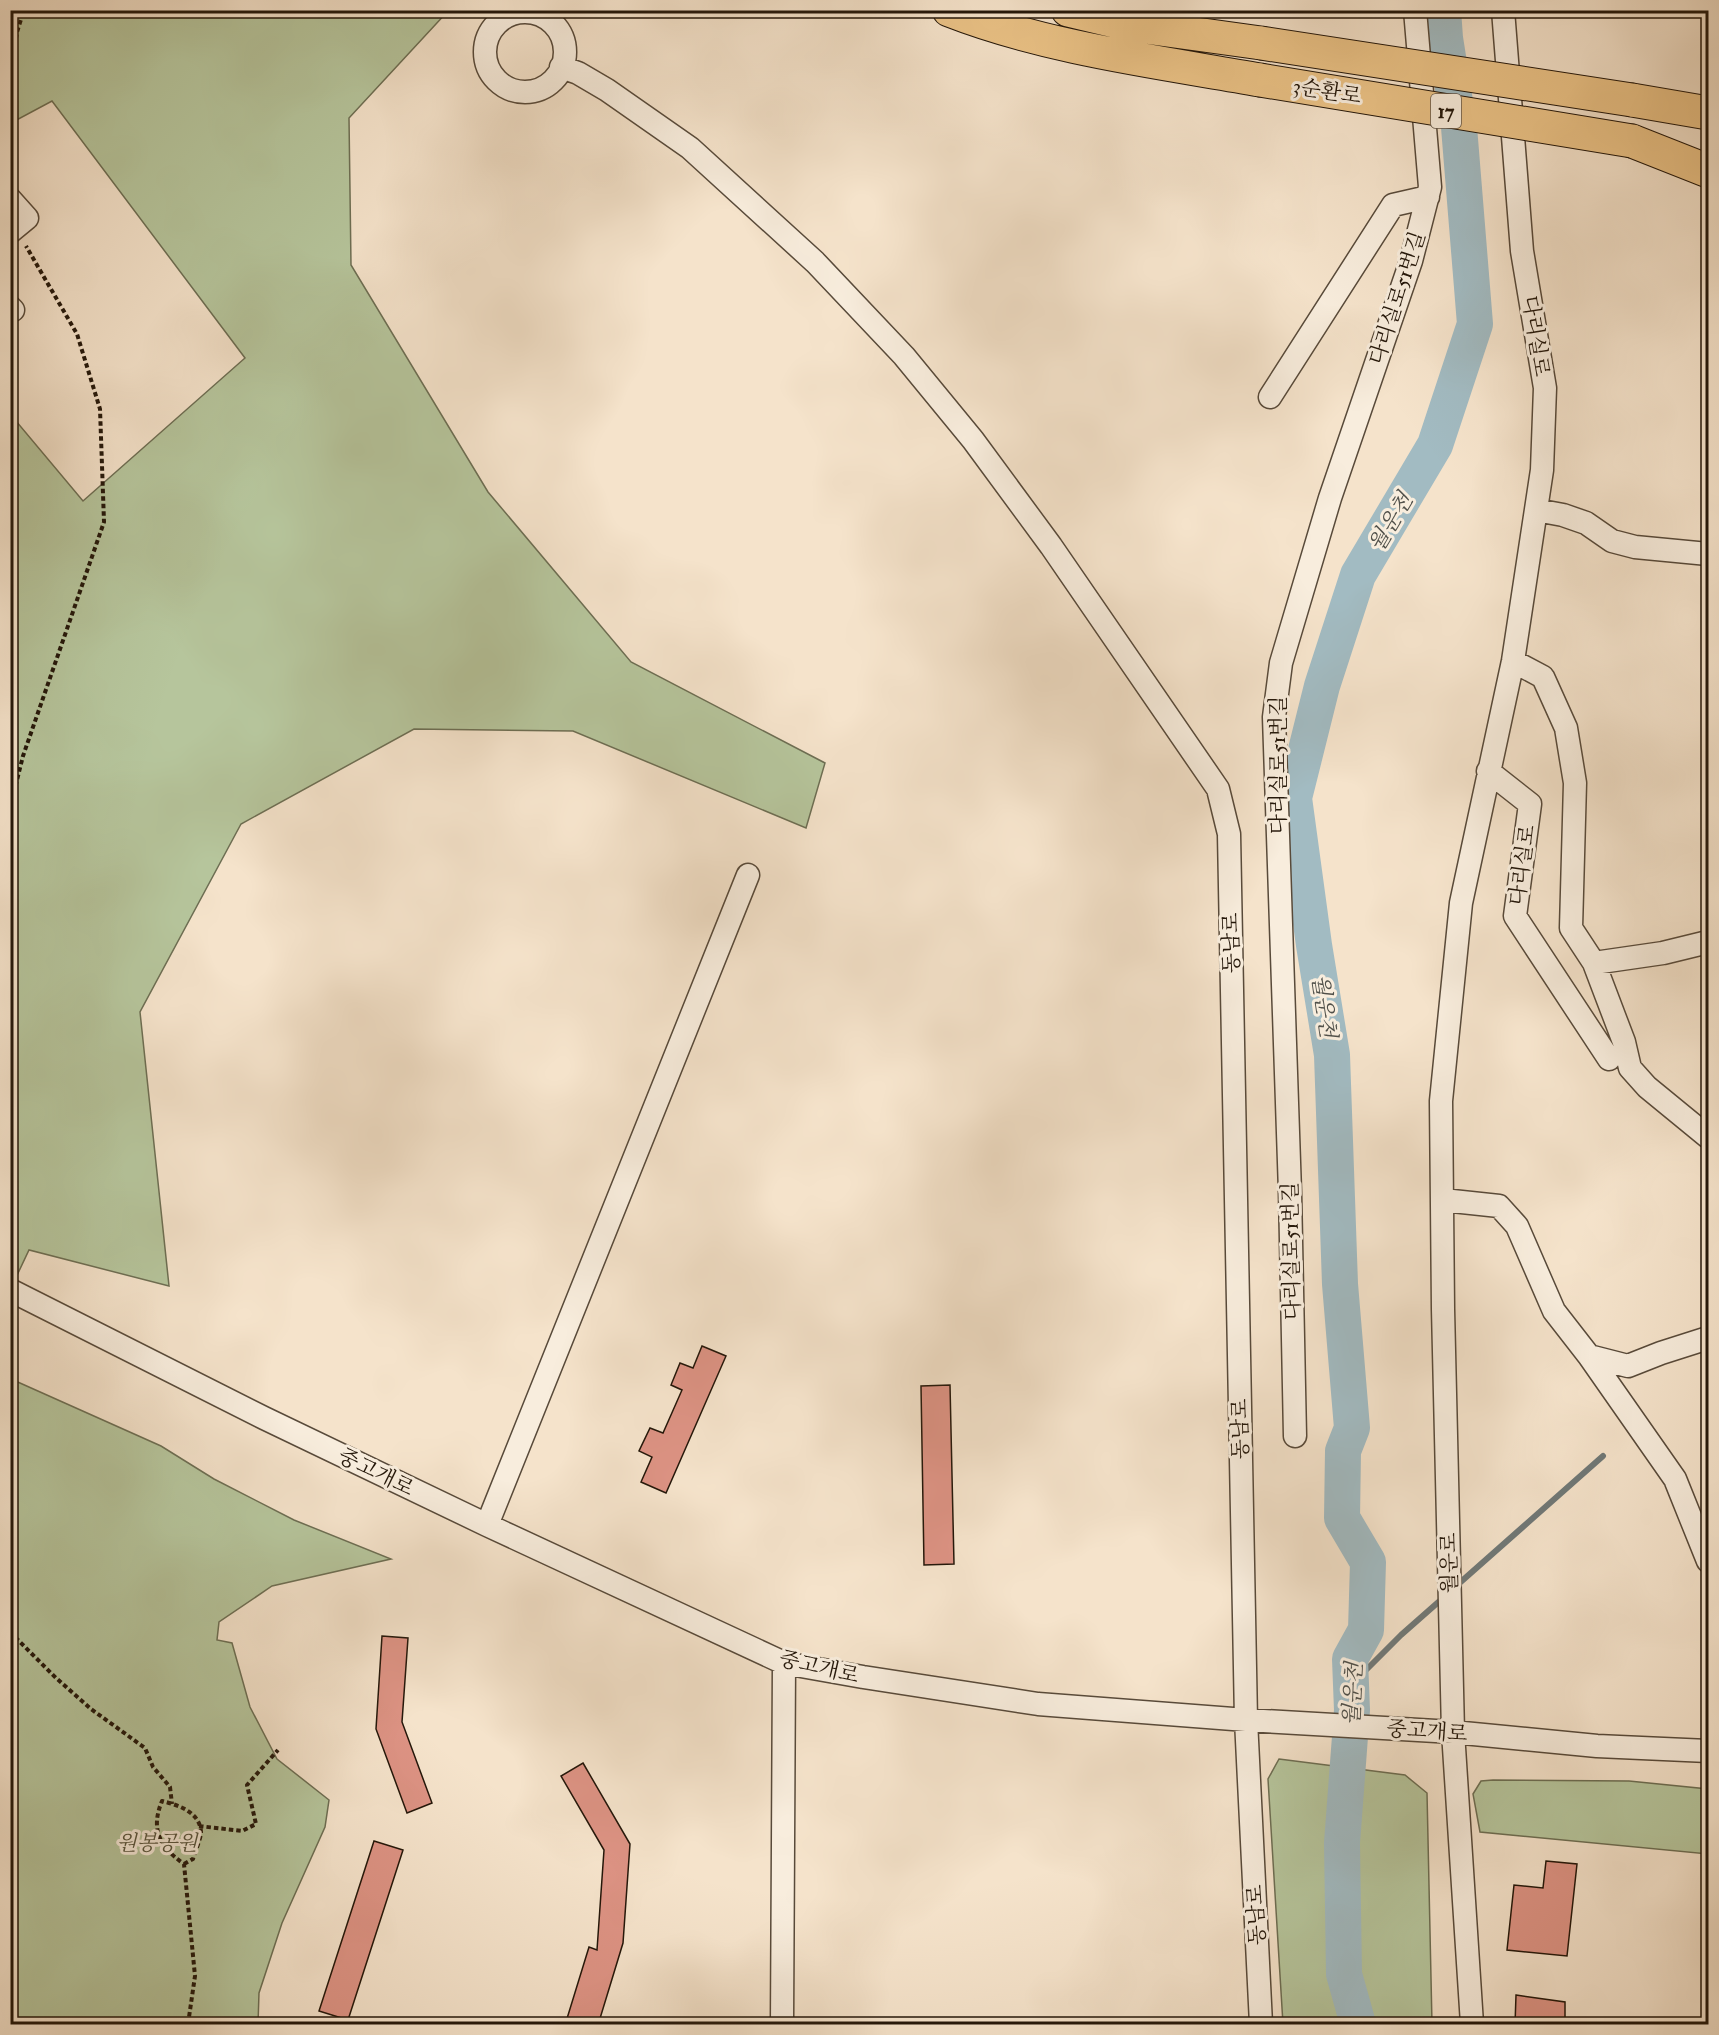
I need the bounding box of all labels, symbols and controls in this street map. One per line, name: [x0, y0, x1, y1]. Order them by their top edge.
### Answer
street label: 3순환로: [1291, 73, 1363, 110]
road number: 17: [1431, 94, 1461, 128]
street label: 다리실로51번길: [1363, 228, 1432, 368]
street label: 다리실로: [1516, 294, 1555, 378]
water label: 월운천: [1362, 486, 1420, 557]
street label: 다리실로51번길: [1265, 696, 1292, 834]
street label: 다리실로: [1503, 823, 1542, 907]
street label: 동남로: [1217, 912, 1246, 974]
water label: 월운천: [1306, 973, 1343, 1041]
street label: 다리실로51번길: [1277, 1182, 1306, 1320]
street label: 동남로: [1226, 1398, 1255, 1460]
street label: 중고개로: [333, 1443, 418, 1502]
street label: 월운로: [1435, 1532, 1464, 1594]
street label: 중고개로: [776, 1645, 861, 1690]
water label: 월운천: [1337, 1660, 1369, 1727]
street label: 중고개로: [1386, 1715, 1468, 1748]
park label: 원봉공원: [116, 1830, 199, 1857]
street label: 동남로: [1241, 1884, 1272, 1946]

